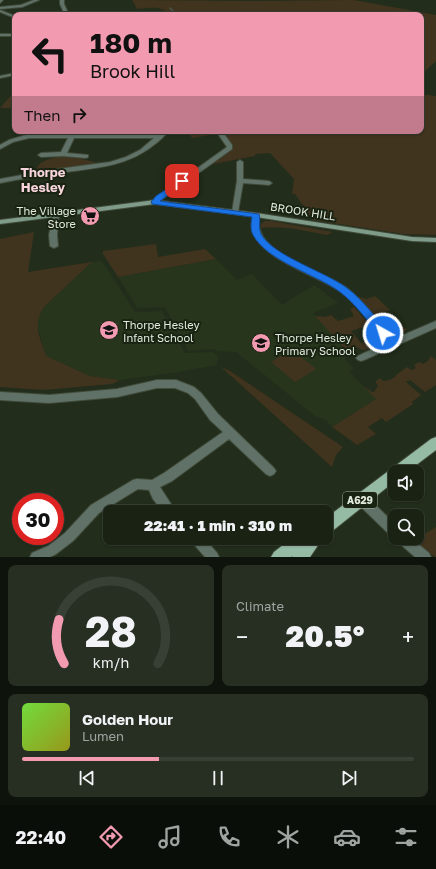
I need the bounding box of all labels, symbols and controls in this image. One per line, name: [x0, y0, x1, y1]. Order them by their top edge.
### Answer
text: 180 m: [90, 26, 172, 59]
icon: left: [24, 28, 76, 80]
text: Brook Hill: [90, 60, 175, 82]
icon: right: [68, 104, 90, 126]
text: Then: [24, 106, 60, 124]
district label: Thorpe Hesley: [21, 164, 66, 195]
pin: [165, 164, 199, 198]
icon: arrive: [171, 170, 193, 192]
street label: BROOK HILL: [269, 199, 337, 223]
place label: The Village Store: [17, 204, 76, 230]
supermarket icon: The Village Store: [79, 205, 101, 227]
position arrow: [362, 312, 404, 354]
place label: Thorpe Hesley Infant School: [123, 318, 200, 344]
school or university icon: Thorpe Hesley Infant School: [98, 319, 120, 341]
place label: Thorpe Hesley Primary School: [275, 331, 356, 357]
school or university icon: Thorpe Hesley Primary School: [250, 332, 272, 354]
map controls: [388, 465, 424, 545]
button: sound: [388, 465, 424, 501]
road number: A629: [343, 492, 377, 508]
speed limit sign: 30: [12, 493, 64, 545]
button: search: [388, 509, 424, 545]
text: 22:41 · 1 min · 310 m: [144, 516, 292, 534]
text: Climate: [236, 598, 284, 614]
text: 28: [85, 605, 137, 655]
text: 20.5°: [286, 618, 364, 654]
text: −: [236, 623, 248, 650]
text: +: [402, 623, 414, 650]
text: km/h: [93, 653, 129, 670]
text: Golden Hour: [82, 710, 173, 728]
text: Lumen: [82, 728, 124, 744]
icon: previous: [76, 767, 98, 789]
icon: pause: [207, 767, 229, 789]
icon: next: [338, 767, 360, 789]
icon: directions: [97, 823, 125, 851]
icon: music: [156, 823, 184, 851]
icon: phone: [215, 823, 243, 851]
icon: climate: [274, 823, 302, 851]
icon: car: [333, 823, 361, 851]
icon: filters: [392, 823, 420, 851]
text: 22:40: [16, 826, 66, 848]

